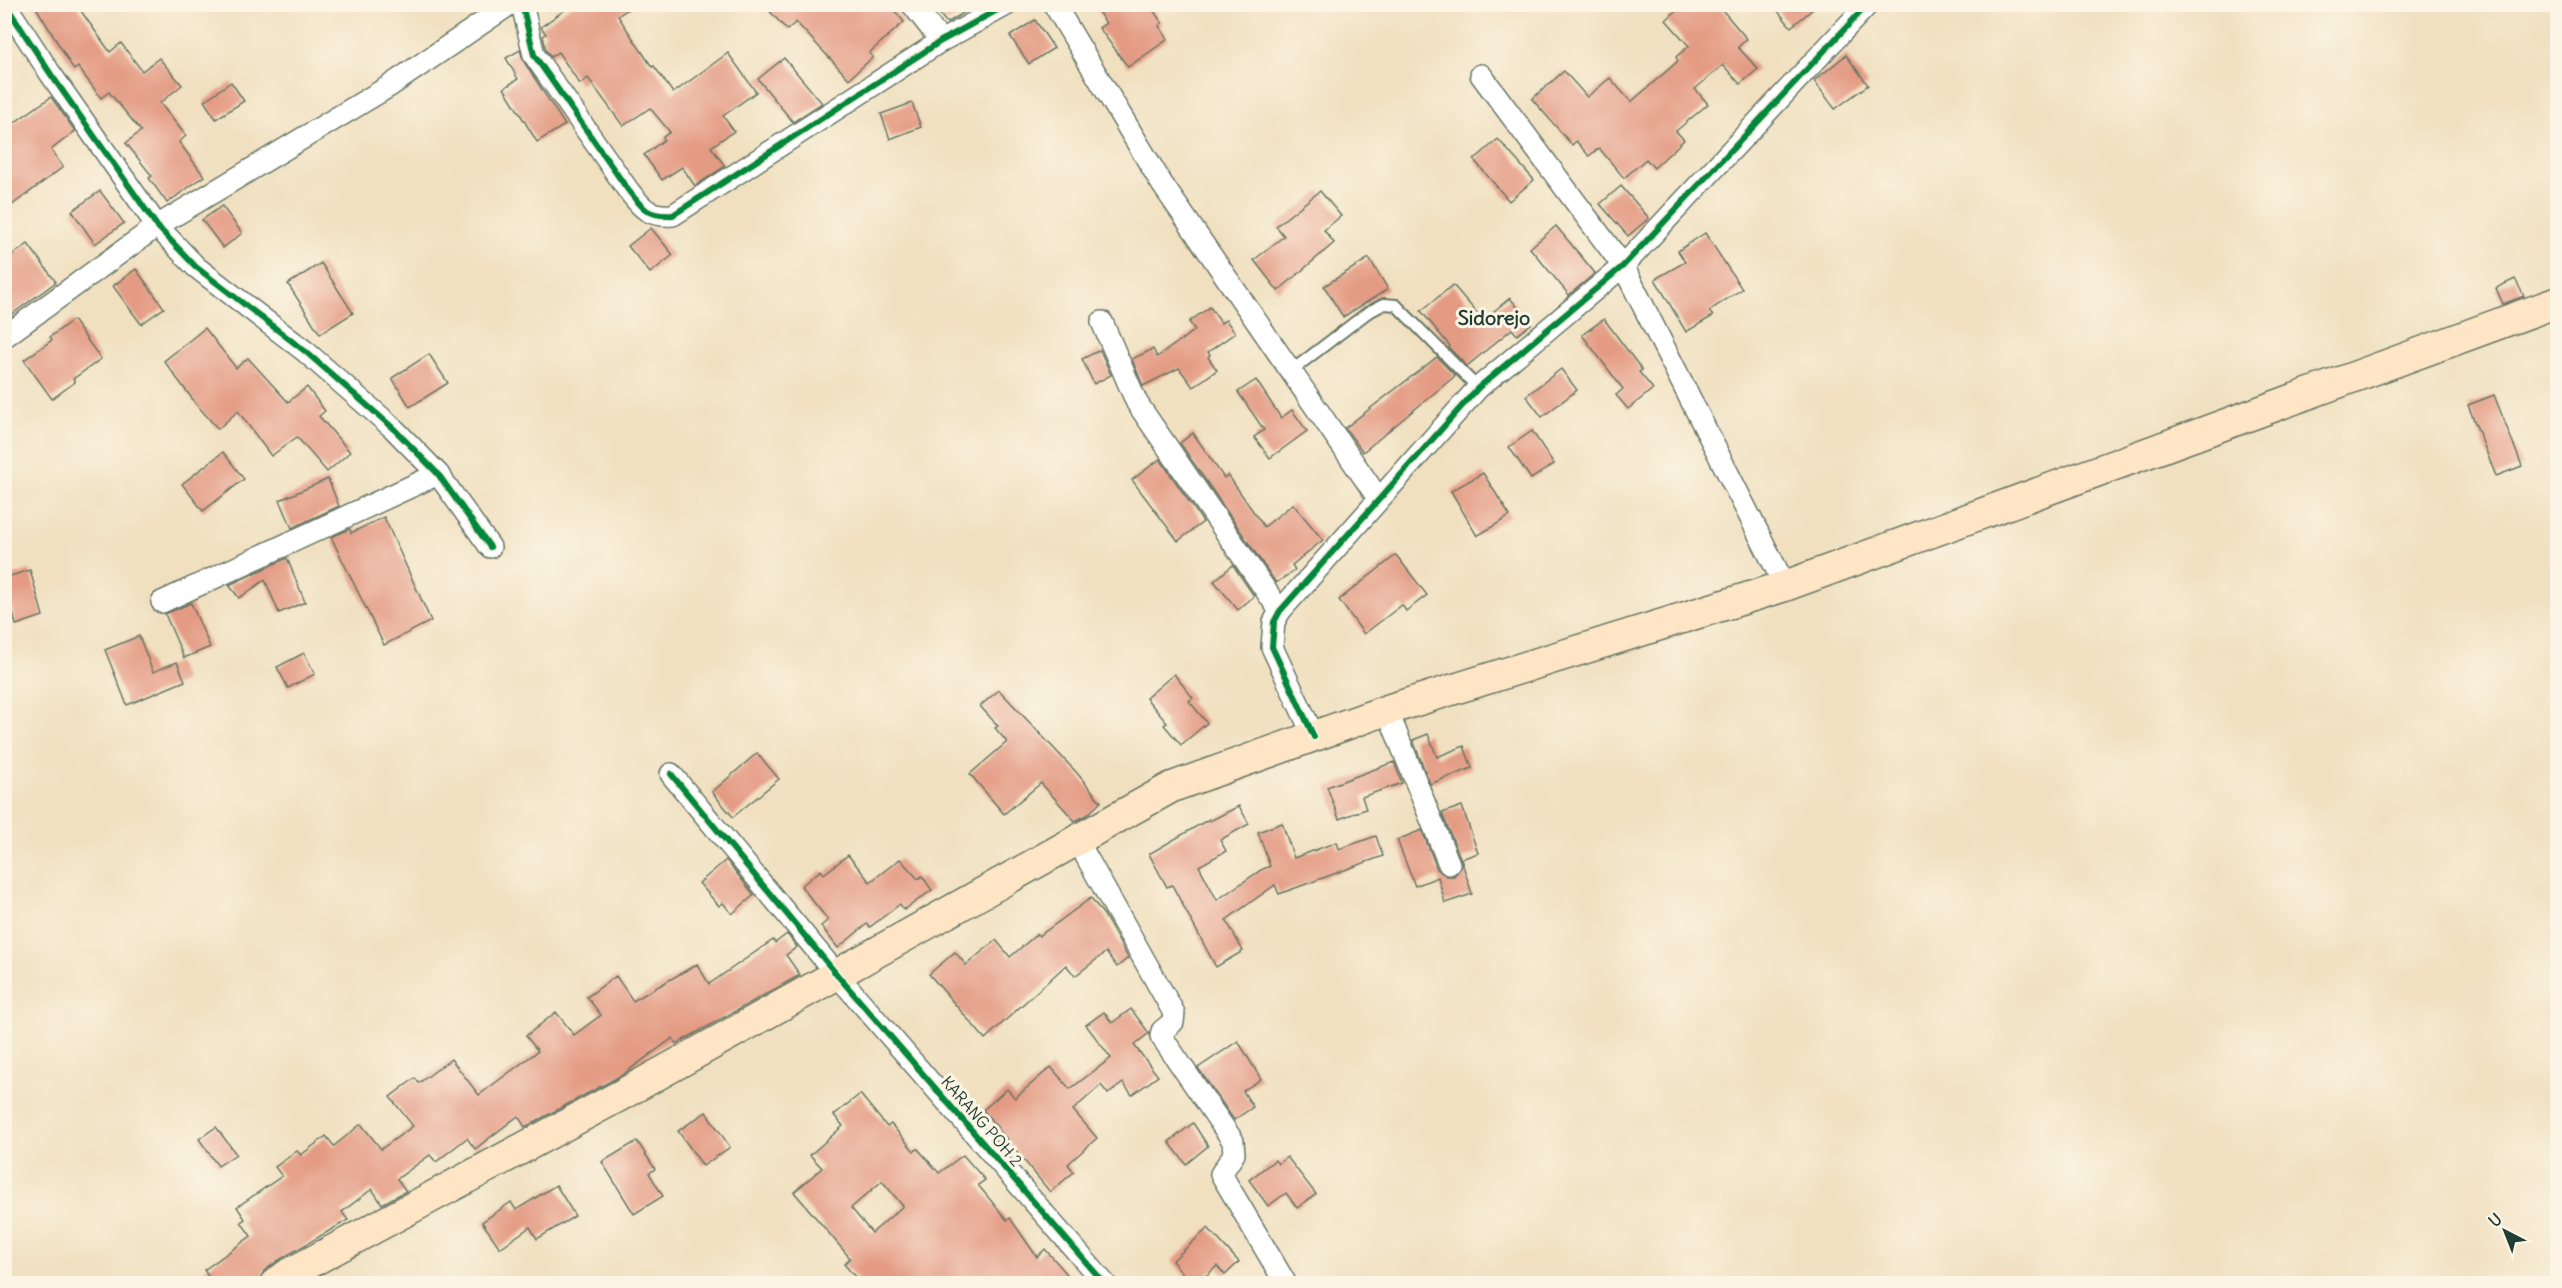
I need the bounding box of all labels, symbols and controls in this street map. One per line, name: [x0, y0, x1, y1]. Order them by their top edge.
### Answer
district label: Sidorejo: [1458, 305, 1530, 330]
street label: KARANG POH 2: [937, 1072, 1027, 1170]
north arrow: [2475, 1201, 2535, 1261]
text: U: [2484, 1209, 2506, 1231]

